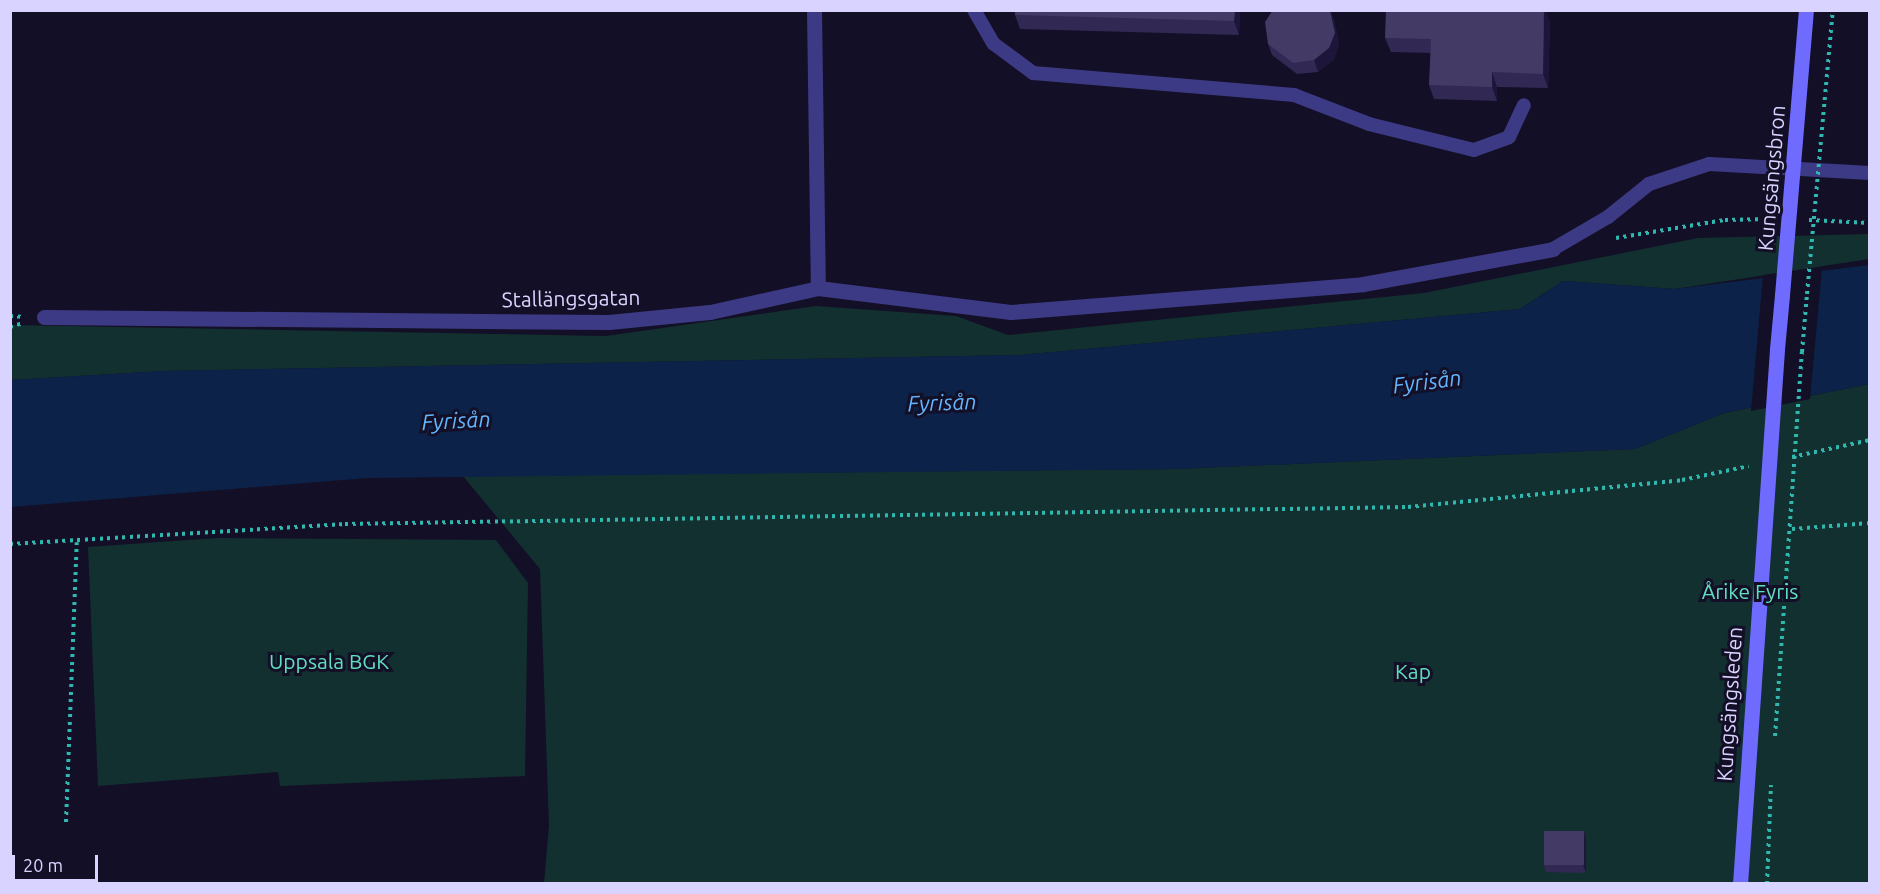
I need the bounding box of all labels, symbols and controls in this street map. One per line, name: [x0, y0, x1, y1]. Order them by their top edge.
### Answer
street label: Kungsängsbron: [1752, 104, 1790, 252]
street label: Stallängsgatan: [501, 284, 641, 312]
water label: Fyrisån: [1391, 364, 1463, 398]
water label: Fyrisån: [907, 388, 977, 416]
water label: Fyrisån: [421, 405, 491, 435]
park label: Årike Fyris: [1702, 578, 1798, 604]
street label: Kungsängsleden: [1711, 626, 1747, 782]
park label: Uppsala BGK: [269, 648, 389, 674]
park label: Kap: [1395, 658, 1431, 684]
scale bar: [15, 843, 100, 881]
text: 20 m: [23, 855, 63, 875]

